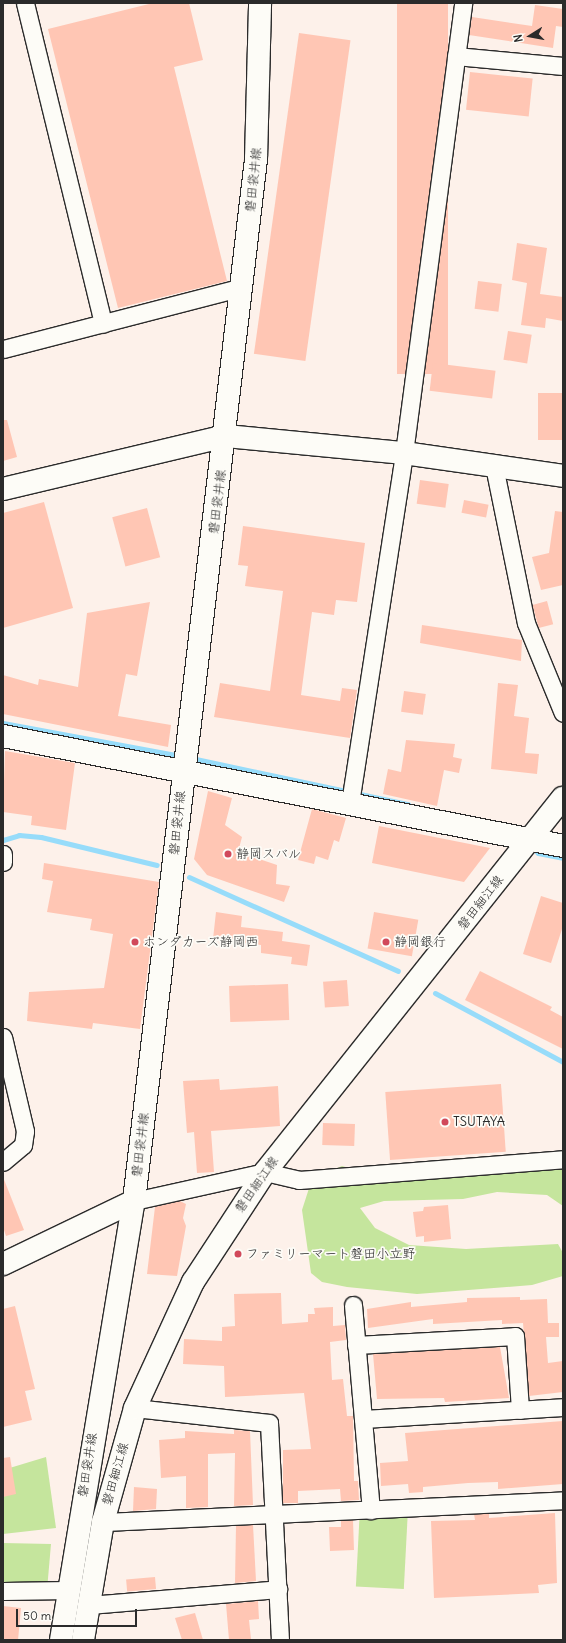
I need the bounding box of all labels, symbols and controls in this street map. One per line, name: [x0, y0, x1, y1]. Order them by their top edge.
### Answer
north arrow: [510, 16, 550, 56]
text: N: [511, 33, 526, 43]
street label: 磐田袋井線: [243, 147, 265, 213]
street label: 磐田袋井線: [206, 469, 230, 535]
street label: 磐田袋井線: [167, 790, 189, 856]
place label: 静岡スバル: [236, 846, 301, 862]
marker: 静岡スバル: [223, 849, 233, 859]
street label: 磐田細江線: [455, 873, 507, 933]
place label: ホンダカーズ静岡西: [143, 934, 260, 950]
place label: 静岡銀行: [394, 934, 446, 950]
marker: ホンダカーズ静岡西: [130, 937, 140, 947]
marker: 静岡銀行: [381, 937, 391, 947]
street label: 磐田袋井線: [129, 1112, 153, 1178]
place label: TSUTAYA: [453, 1114, 505, 1130]
marker: TSUTAYA: [440, 1117, 450, 1127]
street label: 磐田細江線: [232, 1154, 282, 1216]
place label: ファミリーマート磐田小立野: [246, 1246, 415, 1262]
marker: ファミリーマート磐田小立野: [233, 1249, 243, 1259]
street label: 磐田袋井線: [75, 1432, 101, 1498]
street label: 磐田細江線: [100, 1441, 132, 1507]
scale bar: [18, 1601, 139, 1627]
text: 50 m: [23, 1608, 51, 1623]

